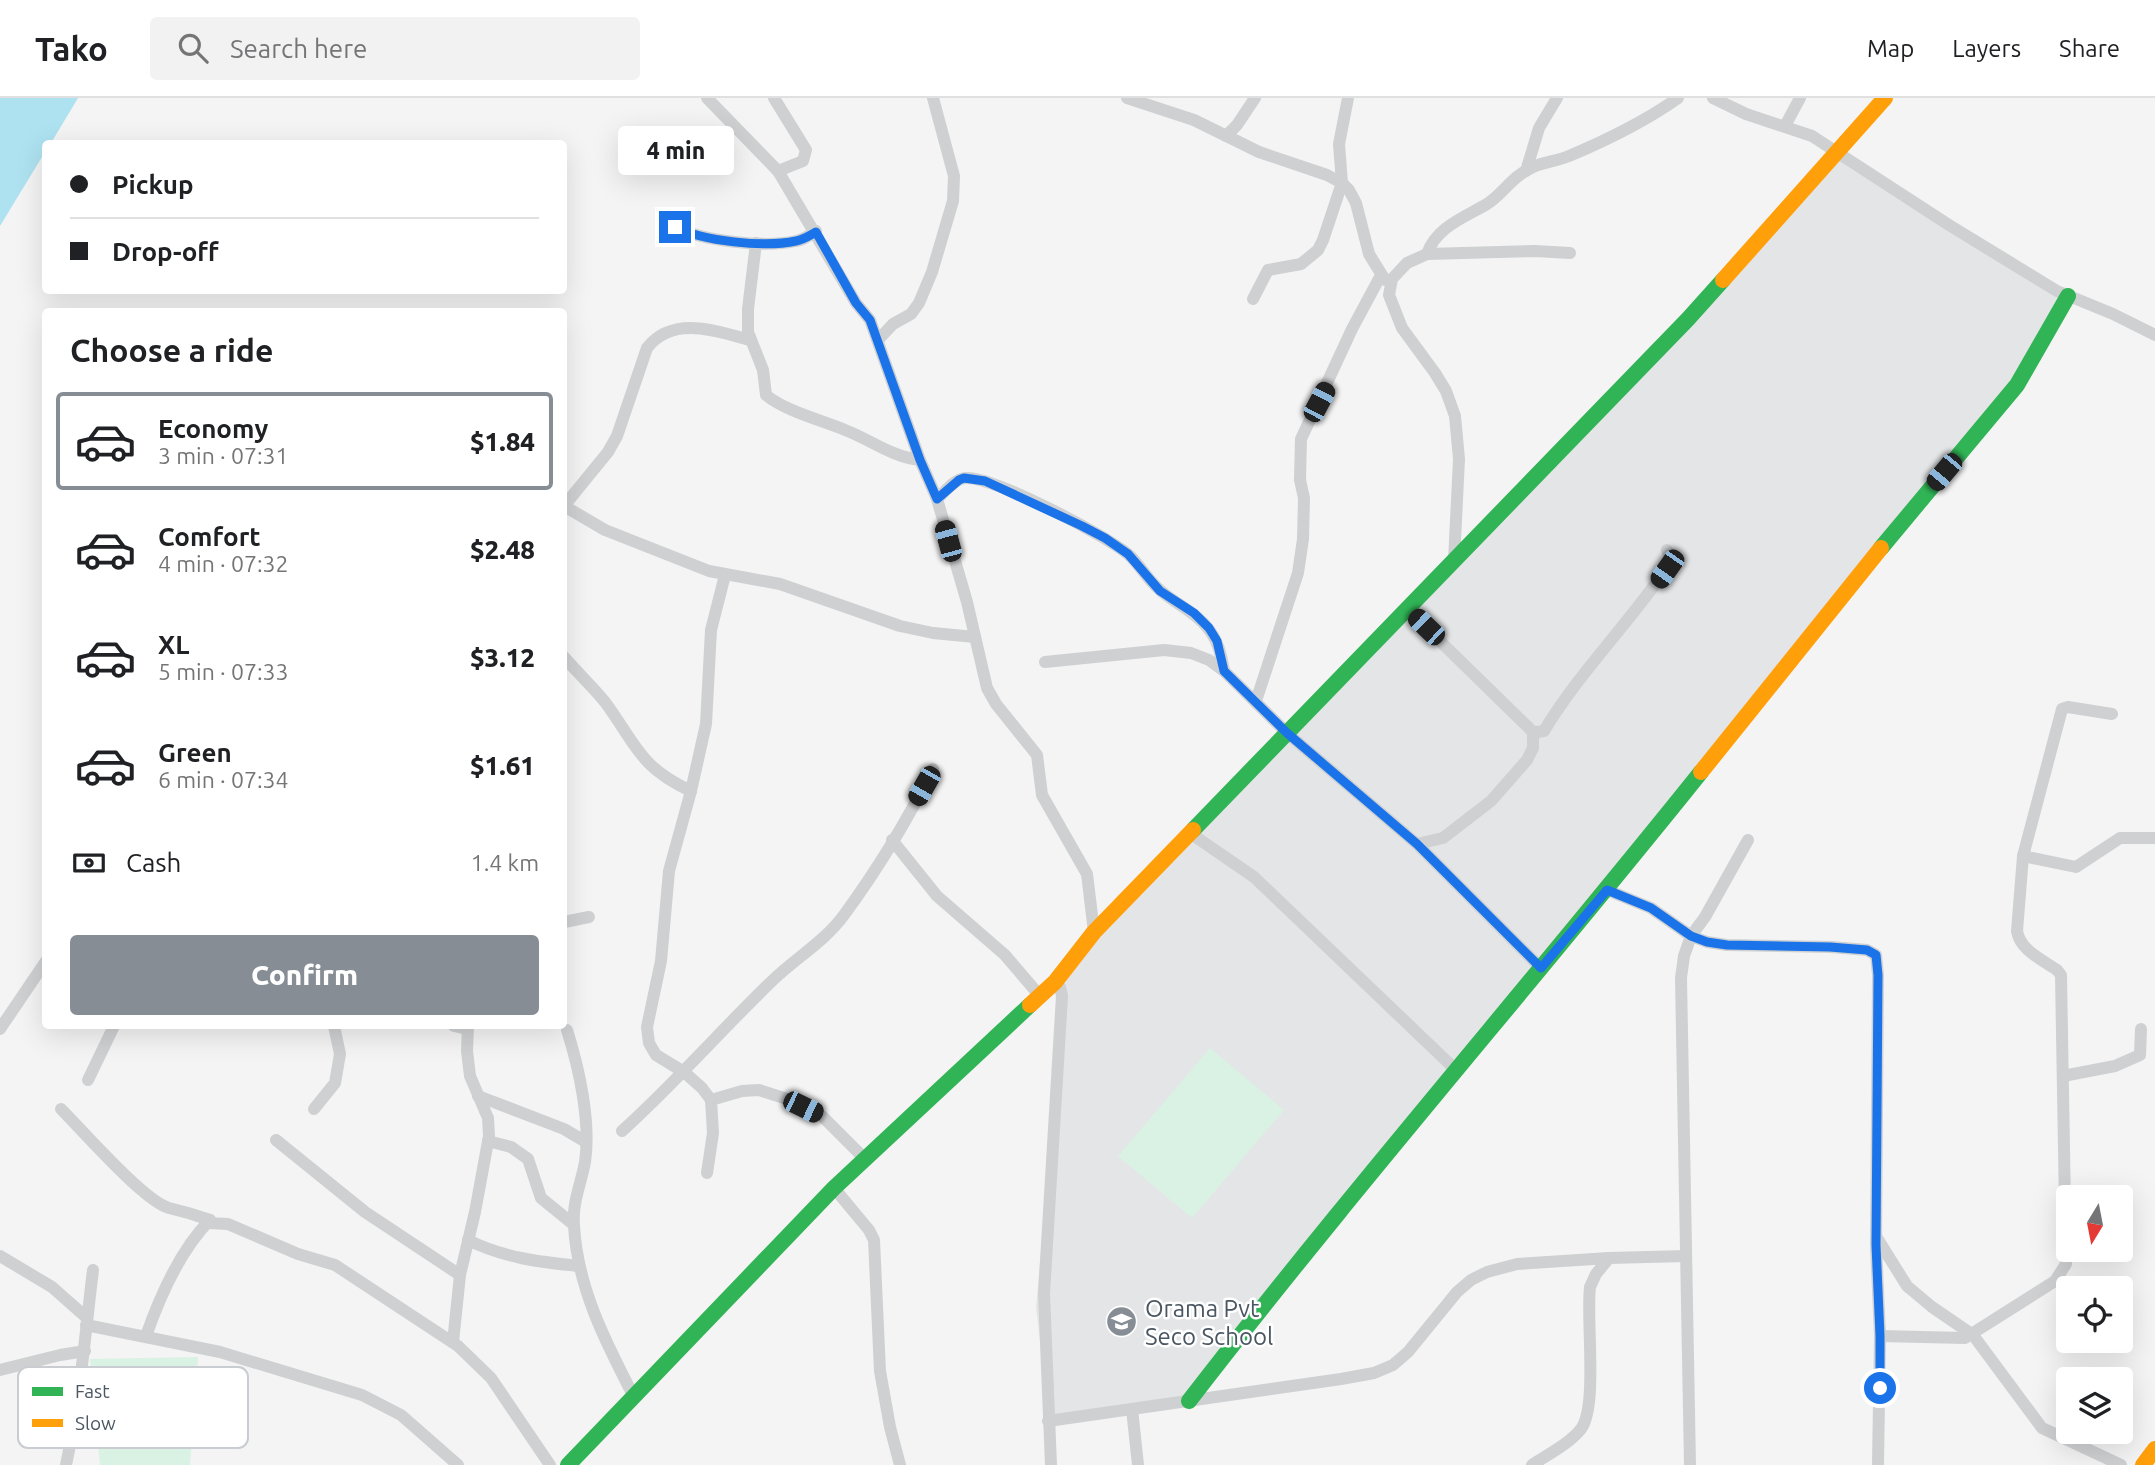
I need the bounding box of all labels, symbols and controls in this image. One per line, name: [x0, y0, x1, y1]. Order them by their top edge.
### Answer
search box: [150, 17, 640, 80]
icon: search: [174, 29, 212, 67]
text: Tako: [35, 30, 108, 67]
text: Search here: [230, 34, 367, 63]
text: Map: [1867, 35, 1914, 62]
text: Layers: [1952, 35, 2021, 62]
text: Share: [2059, 35, 2120, 62]
callout: 4 min: [617, 125, 733, 174]
text: 4 min: [647, 138, 705, 163]
text: Pickup: [112, 170, 194, 199]
route end: [659, 211, 691, 243]
text: Drop-off: [112, 237, 219, 266]
text: Choose a ride: [70, 332, 273, 368]
car: [1300, 379, 1339, 425]
icon: car: [74, 410, 137, 473]
text: Economy: [158, 414, 268, 443]
text: $1.84: [470, 427, 535, 456]
text: 3 min · 07:31: [158, 443, 289, 468]
car: [1923, 449, 1966, 495]
icon: car: [74, 518, 137, 581]
car: [933, 518, 964, 564]
text: Comfort: [158, 522, 261, 551]
text: $2.48: [470, 535, 535, 564]
car: [1647, 546, 1688, 592]
text: 4 min · 07:32: [158, 551, 289, 576]
car: [1404, 605, 1449, 649]
icon: car: [74, 626, 137, 689]
text: XL: [158, 630, 189, 659]
text: $3.12: [470, 643, 535, 672]
text: 5 min · 07:33: [158, 659, 289, 684]
icon: car: [74, 734, 137, 797]
text: Green: [158, 738, 232, 767]
text: $1.61: [470, 751, 535, 780]
car: [905, 763, 944, 809]
text: 6 min · 07:34: [158, 767, 289, 792]
icon: cash: [70, 844, 108, 882]
text: Cash: [126, 848, 181, 877]
text: 1.4 km: [471, 850, 539, 875]
button: Confirm: [70, 935, 539, 1015]
car: [780, 1088, 827, 1126]
north arrow: [2056, 1185, 2133, 1262]
map controls: [2056, 1185, 2133, 1444]
button: locate: [2056, 1276, 2133, 1353]
place label: Orama Pvt Seco School: [1145, 1295, 1273, 1350]
school or university icon: Orama Pvt Seco School: [1105, 1305, 1139, 1339]
legend: [18, 1367, 248, 1448]
button: layers: [2056, 1367, 2133, 1444]
route start: [1864, 1372, 1896, 1404]
text: Fast: [75, 1380, 110, 1402]
text: Slow: [75, 1412, 116, 1434]

